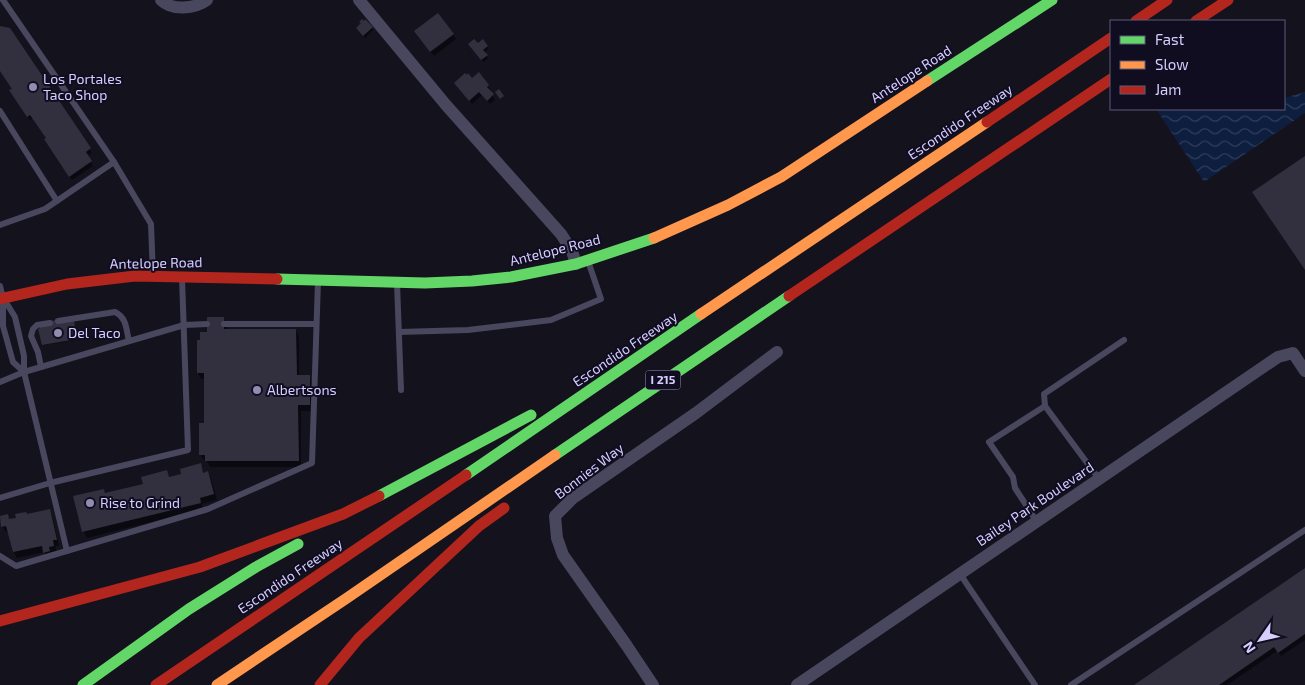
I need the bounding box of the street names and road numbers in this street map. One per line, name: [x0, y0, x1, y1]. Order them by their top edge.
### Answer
street label: Antelope Road: [867, 41, 954, 106]
street label: Escondido Freeway: [904, 80, 1016, 163]
street label: Antelope Road: [508, 230, 602, 269]
street label: Antelope Road: [109, 253, 203, 272]
street label: Escondido Freeway: [569, 307, 681, 390]
road number: I 215: [646, 370, 680, 390]
street label: Bonnies Way: [551, 439, 627, 502]
street label: Bailey Park Boulevard: [973, 458, 1097, 549]
street label: Escondido Freeway: [234, 534, 346, 617]

